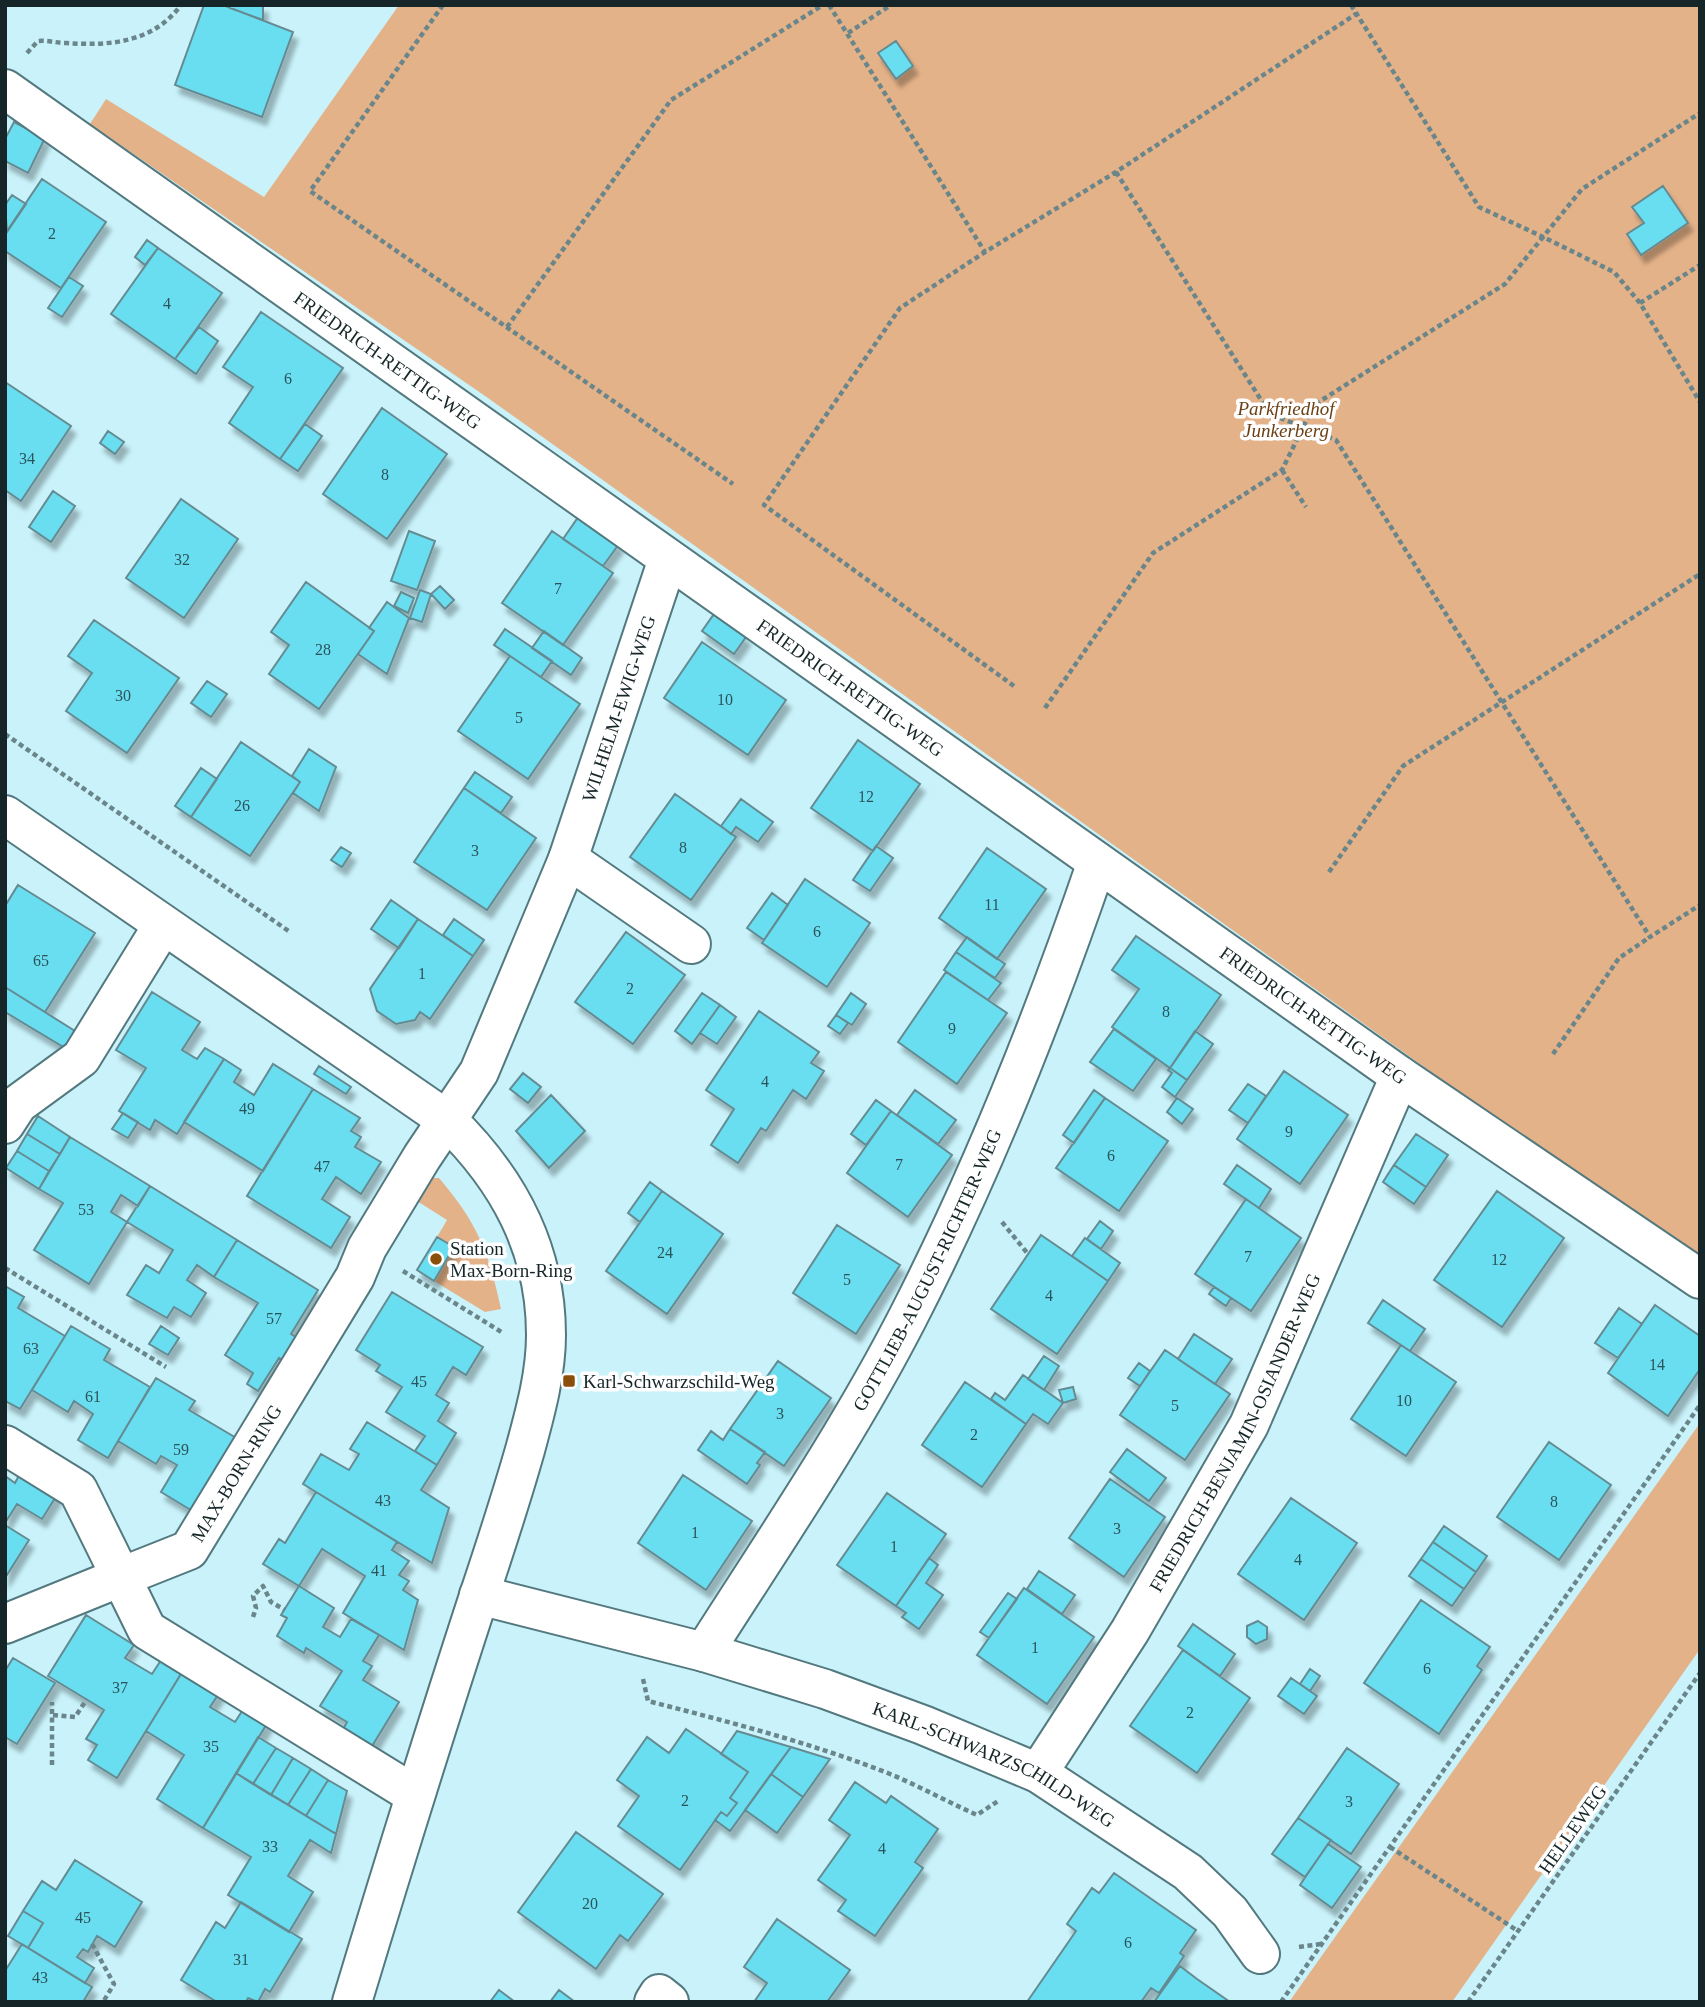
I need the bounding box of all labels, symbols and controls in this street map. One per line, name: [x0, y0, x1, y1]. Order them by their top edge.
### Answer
house number: 2: [48, 225, 56, 242]
street label: FRIEDRICH-RETTIG-WEG: [290, 287, 485, 434]
house number: 4: [163, 295, 171, 312]
house number: 6: [284, 370, 292, 387]
park label: Parkfriedhof Junkerberg: [1236, 398, 1337, 441]
house number: 34: [19, 450, 35, 467]
house number: 8: [381, 466, 389, 483]
house number: 32: [174, 551, 190, 568]
house number: 7: [554, 580, 562, 597]
street label: WILHELM-EWIG-WEG: [578, 612, 660, 805]
street label: FRIEDRICH-RETTIG-WEG: [753, 615, 948, 761]
house number: 28: [315, 641, 331, 658]
house number: 30: [115, 687, 131, 704]
house number: 10: [717, 691, 733, 708]
house number: 5: [515, 709, 523, 726]
house number: 12: [858, 788, 874, 805]
house number: 26: [234, 797, 250, 814]
house number: 8: [679, 839, 687, 856]
house number: 3: [471, 842, 479, 859]
house number: 11: [984, 896, 1000, 913]
house number: 6: [813, 923, 821, 940]
street label: FRIEDRICH-RETTIG-WEG: [1216, 942, 1411, 1089]
house number: 65: [33, 952, 49, 969]
house number: 1: [418, 965, 426, 982]
house number: 2: [626, 980, 634, 997]
house number: 8: [1162, 1003, 1170, 1020]
house number: 9: [948, 1020, 956, 1037]
house number: 4: [761, 1073, 769, 1090]
house number: 49: [239, 1100, 255, 1117]
house number: 9: [1285, 1123, 1293, 1140]
street label: GOTTLIEB-AUGUST-RICHTER-WEG: [849, 1126, 1006, 1415]
house number: 6: [1107, 1147, 1115, 1164]
house number: 7: [895, 1156, 903, 1173]
house number: 47: [314, 1158, 330, 1175]
house number: 53: [78, 1201, 94, 1218]
place label: Station Max-Born-Ring: [450, 1238, 573, 1281]
house number: 24: [657, 1244, 673, 1261]
house number: 7: [1244, 1248, 1252, 1265]
marker: Station Max-Born-Ring: [428, 1251, 444, 1267]
house number: 12: [1491, 1251, 1507, 1268]
street label: FRIEDRICH-BENJAMIN-OSIANDER-WEG: [1145, 1270, 1324, 1596]
house number: 5: [843, 1271, 851, 1288]
house number: 4: [1045, 1287, 1053, 1304]
house number: 57: [266, 1310, 282, 1327]
house number: 63: [23, 1340, 39, 1357]
house number: 14: [1649, 1356, 1665, 1373]
place label: Karl-Schwarzschild-Weg: [583, 1371, 775, 1392]
house number: 45: [411, 1373, 427, 1390]
marker: Karl-Schwarzschild-Weg: [561, 1373, 577, 1389]
house number: 61: [85, 1388, 101, 1405]
house number: 10: [1396, 1392, 1412, 1409]
house number: 5: [1171, 1397, 1179, 1414]
street label: MAX-BORN-RING: [187, 1401, 286, 1546]
house number: 3: [776, 1405, 784, 1422]
house number: 2: [970, 1426, 978, 1443]
house number: 59: [173, 1441, 189, 1458]
house number: 43: [375, 1492, 391, 1509]
house number: 8: [1550, 1493, 1558, 1510]
house number: 3: [1113, 1520, 1121, 1537]
house number: 1: [691, 1524, 699, 1541]
house number: 1: [890, 1538, 898, 1555]
house number: 4: [1294, 1551, 1302, 1568]
house number: 41: [371, 1562, 387, 1579]
house number: 1: [1031, 1639, 1039, 1656]
house number: 6: [1423, 1660, 1431, 1677]
house number: 37: [112, 1679, 128, 1696]
street label: KARL-SCHWARZSCHILD-WEG: [870, 1697, 1119, 1832]
house number: 2: [1186, 1704, 1194, 1721]
house number: 35: [203, 1738, 219, 1755]
street label: HELLEWEG: [1534, 1781, 1611, 1878]
house number: 2: [681, 1792, 689, 1809]
house number: 3: [1345, 1793, 1353, 1810]
house number: 33: [262, 1838, 278, 1855]
house number: 4: [878, 1840, 886, 1857]
house number: 20: [582, 1895, 598, 1912]
house number: 45: [75, 1909, 91, 1926]
house number: 6: [1124, 1934, 1132, 1951]
house number: 31: [233, 1951, 249, 1968]
house number: 43: [32, 1969, 48, 1986]

